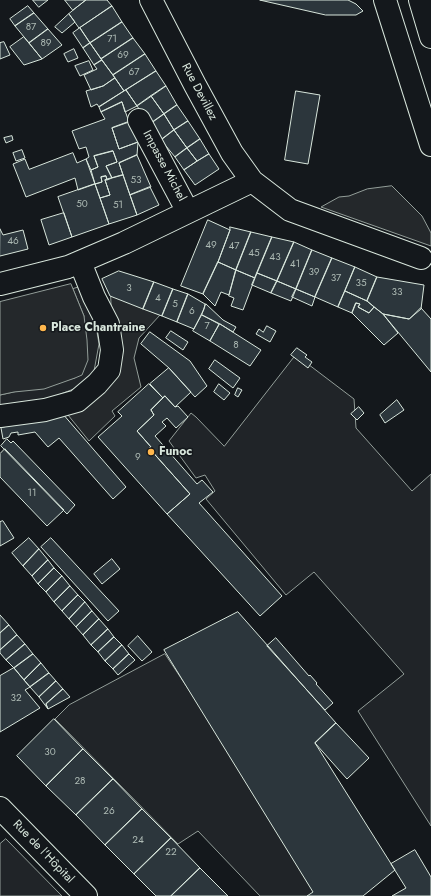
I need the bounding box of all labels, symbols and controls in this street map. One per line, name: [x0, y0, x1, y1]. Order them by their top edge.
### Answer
house number: 87: [26, 22, 36, 34]
house number: 71: [107, 34, 117, 46]
house number: 89: [40, 38, 52, 50]
house number: 69: [117, 50, 129, 62]
street label: Rue Devillez: [178, 61, 220, 123]
house number: 67: [128, 67, 140, 79]
street label: Impasse Michel: [139, 128, 189, 204]
house number: 53: [130, 175, 142, 187]
house number: 50: [76, 199, 88, 211]
house number: 51: [113, 200, 123, 212]
house number: 46: [7, 236, 19, 248]
house number: 49: [205, 240, 217, 252]
house number: 47: [228, 241, 240, 253]
house number: 45: [248, 248, 260, 260]
house number: 43: [269, 252, 281, 264]
house number: 41: [290, 259, 300, 271]
house number: 39: [308, 267, 320, 279]
house number: 37: [331, 273, 341, 285]
house number: 35: [355, 278, 367, 290]
house number: 3: [126, 283, 132, 295]
house number: 33: [392, 287, 402, 299]
house number: 4: [155, 293, 161, 305]
house number: 5: [172, 299, 178, 311]
house number: 6: [189, 306, 195, 318]
place label: Place Chantraine: [51, 321, 145, 335]
house number: 7: [204, 321, 210, 333]
marker: Place Chantraine: [38, 323, 48, 333]
house number: 8: [233, 340, 239, 352]
place label: Funoc: [159, 445, 192, 459]
marker: Funoc: [146, 447, 156, 457]
house number: 9: [135, 452, 141, 464]
house number: 11: [28, 488, 36, 500]
house number: 32: [10, 693, 22, 705]
house number: 30: [44, 747, 56, 759]
house number: 28: [74, 776, 86, 788]
house number: 26: [103, 806, 115, 818]
street label: Rue de l'Hôpital: [9, 817, 77, 887]
house number: 24: [132, 835, 144, 847]
house number: 22: [165, 847, 177, 859]

